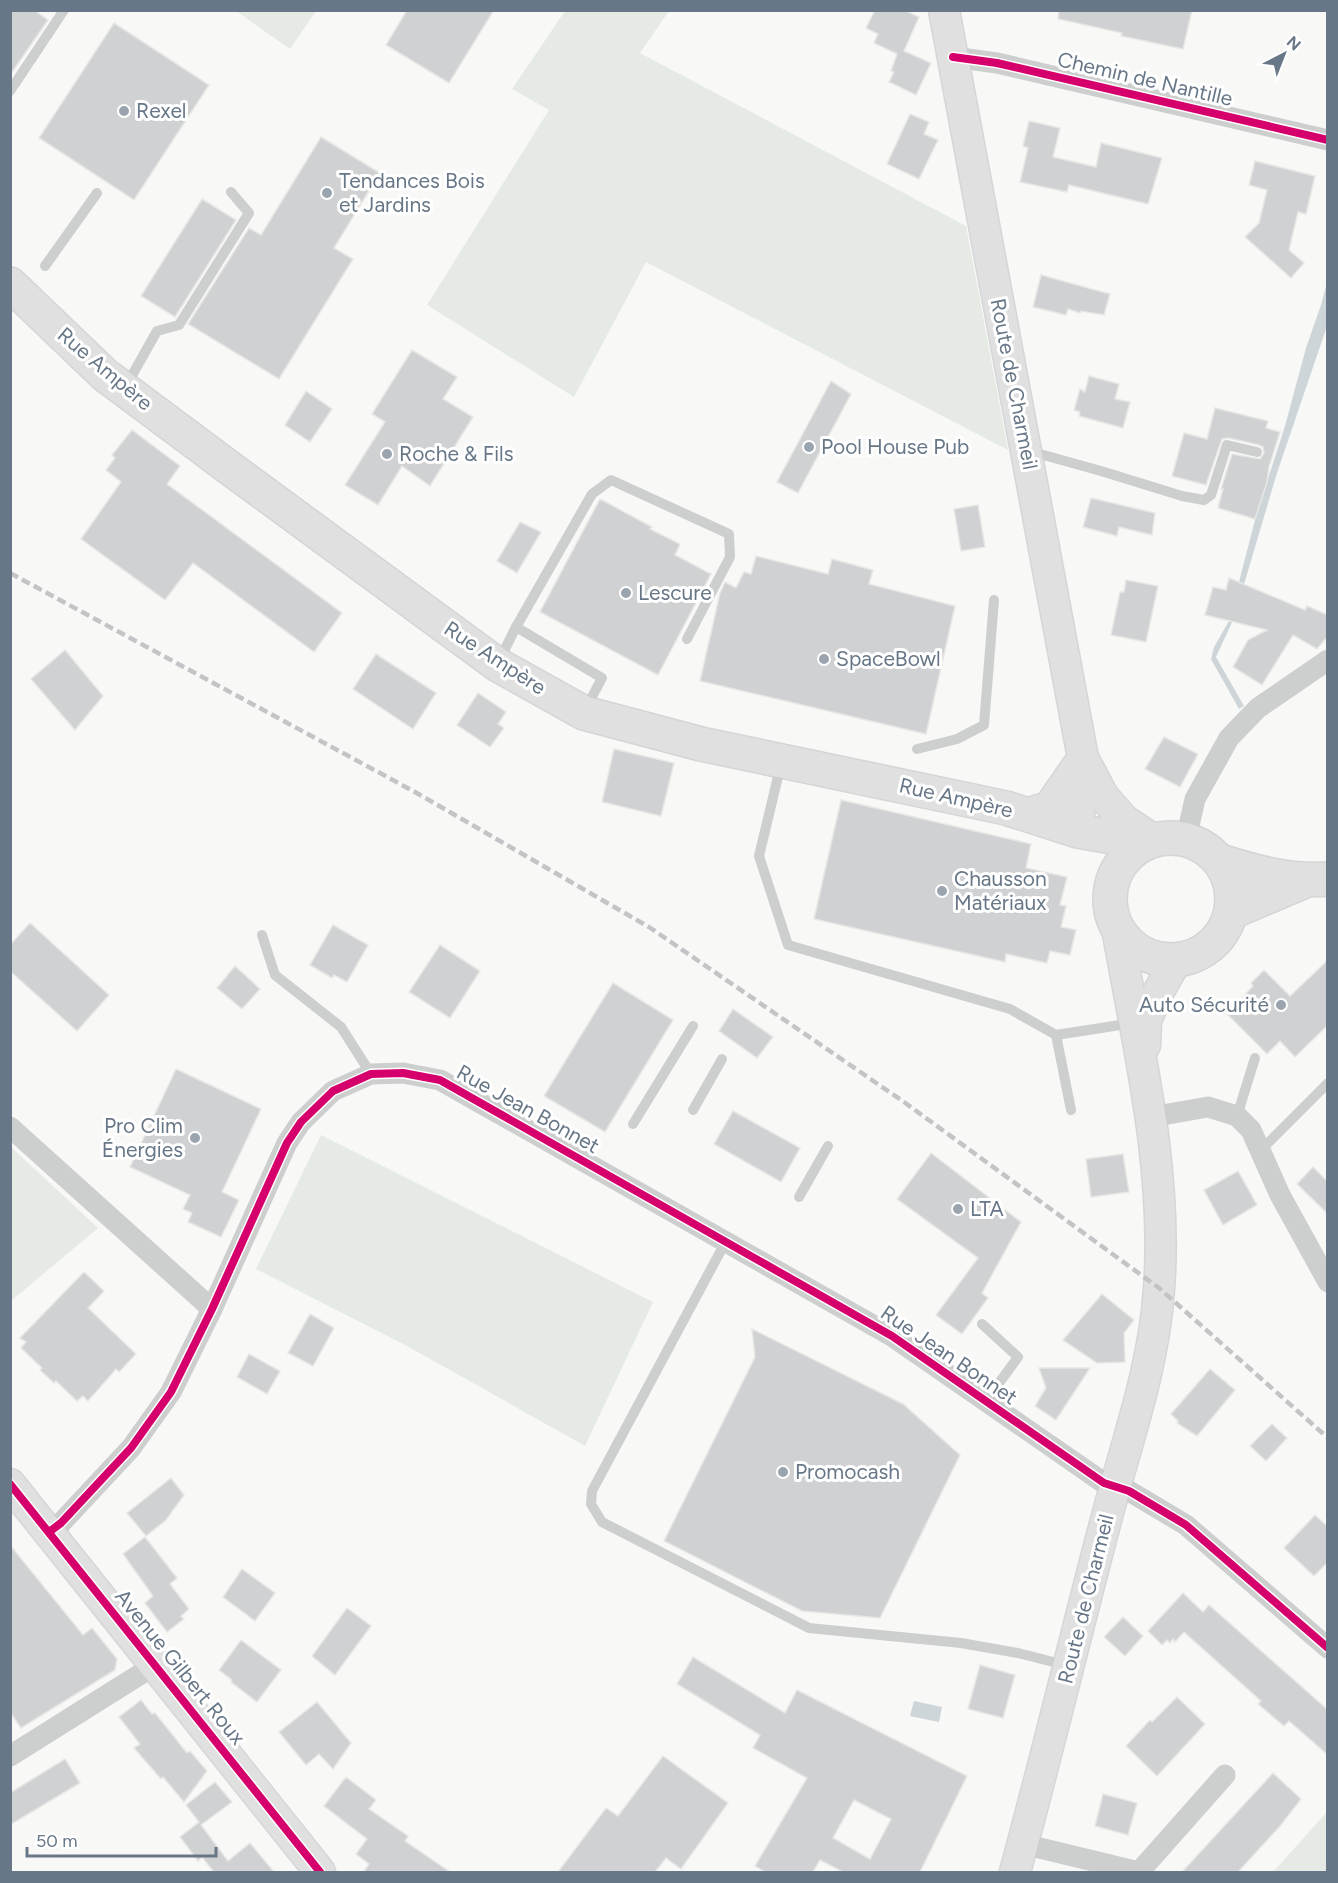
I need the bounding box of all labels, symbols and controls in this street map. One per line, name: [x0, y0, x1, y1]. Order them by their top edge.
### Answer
north arrow: [1254, 24, 1314, 84]
text: N: [1283, 32, 1305, 54]
street label: Chemin de Nantille: [1055, 46, 1235, 111]
place label: Rexel: [136, 98, 186, 123]
marker: Rexel: [117, 104, 131, 118]
place label: Tendances Bois et Jardins: [339, 168, 485, 217]
marker: Tendances Bois et Jardins: [320, 186, 334, 200]
street label: Route de Charmeil: [986, 296, 1043, 472]
street label: Rue Ampère: [53, 322, 158, 415]
place label: Pool House Pub: [821, 434, 969, 459]
marker: Pool House Pub: [802, 440, 816, 454]
place label: Roche & Fils: [399, 441, 513, 466]
marker: Roche & Fils: [380, 447, 394, 461]
place label: Lescure: [638, 580, 712, 605]
marker: Lescure: [619, 586, 633, 600]
street label: Rue Ampère: [440, 615, 551, 700]
place label: SpaceBowl: [836, 646, 941, 671]
marker: SpaceBowl: [817, 652, 831, 666]
street label: Rue Ampère: [897, 772, 1015, 823]
place label: Chausson Matériaux: [954, 866, 1047, 915]
marker: Chausson Matériaux: [935, 884, 949, 898]
place label: Auto Sécurité: [1139, 992, 1269, 1017]
marker: Auto Sécurité: [1274, 998, 1288, 1012]
street label: Rue Jean Bonnet: [453, 1059, 604, 1158]
place label: Pro Clim Énergies: [102, 1113, 183, 1162]
marker: Pro Clim Énergies: [188, 1131, 202, 1145]
place label: LTA: [970, 1196, 1004, 1221]
marker: LTA: [951, 1202, 965, 1216]
street label: Rue Jean Bonnet: [876, 1300, 1022, 1410]
place label: Promocash: [795, 1459, 900, 1484]
marker: Promocash: [776, 1465, 790, 1479]
street label: Route de Charmeil: [1052, 1511, 1119, 1686]
street label: Avenue Gilbert Roux: [110, 1584, 251, 1749]
scale bar: [27, 1820, 216, 1858]
text: 50 m: [36, 1830, 78, 1852]

